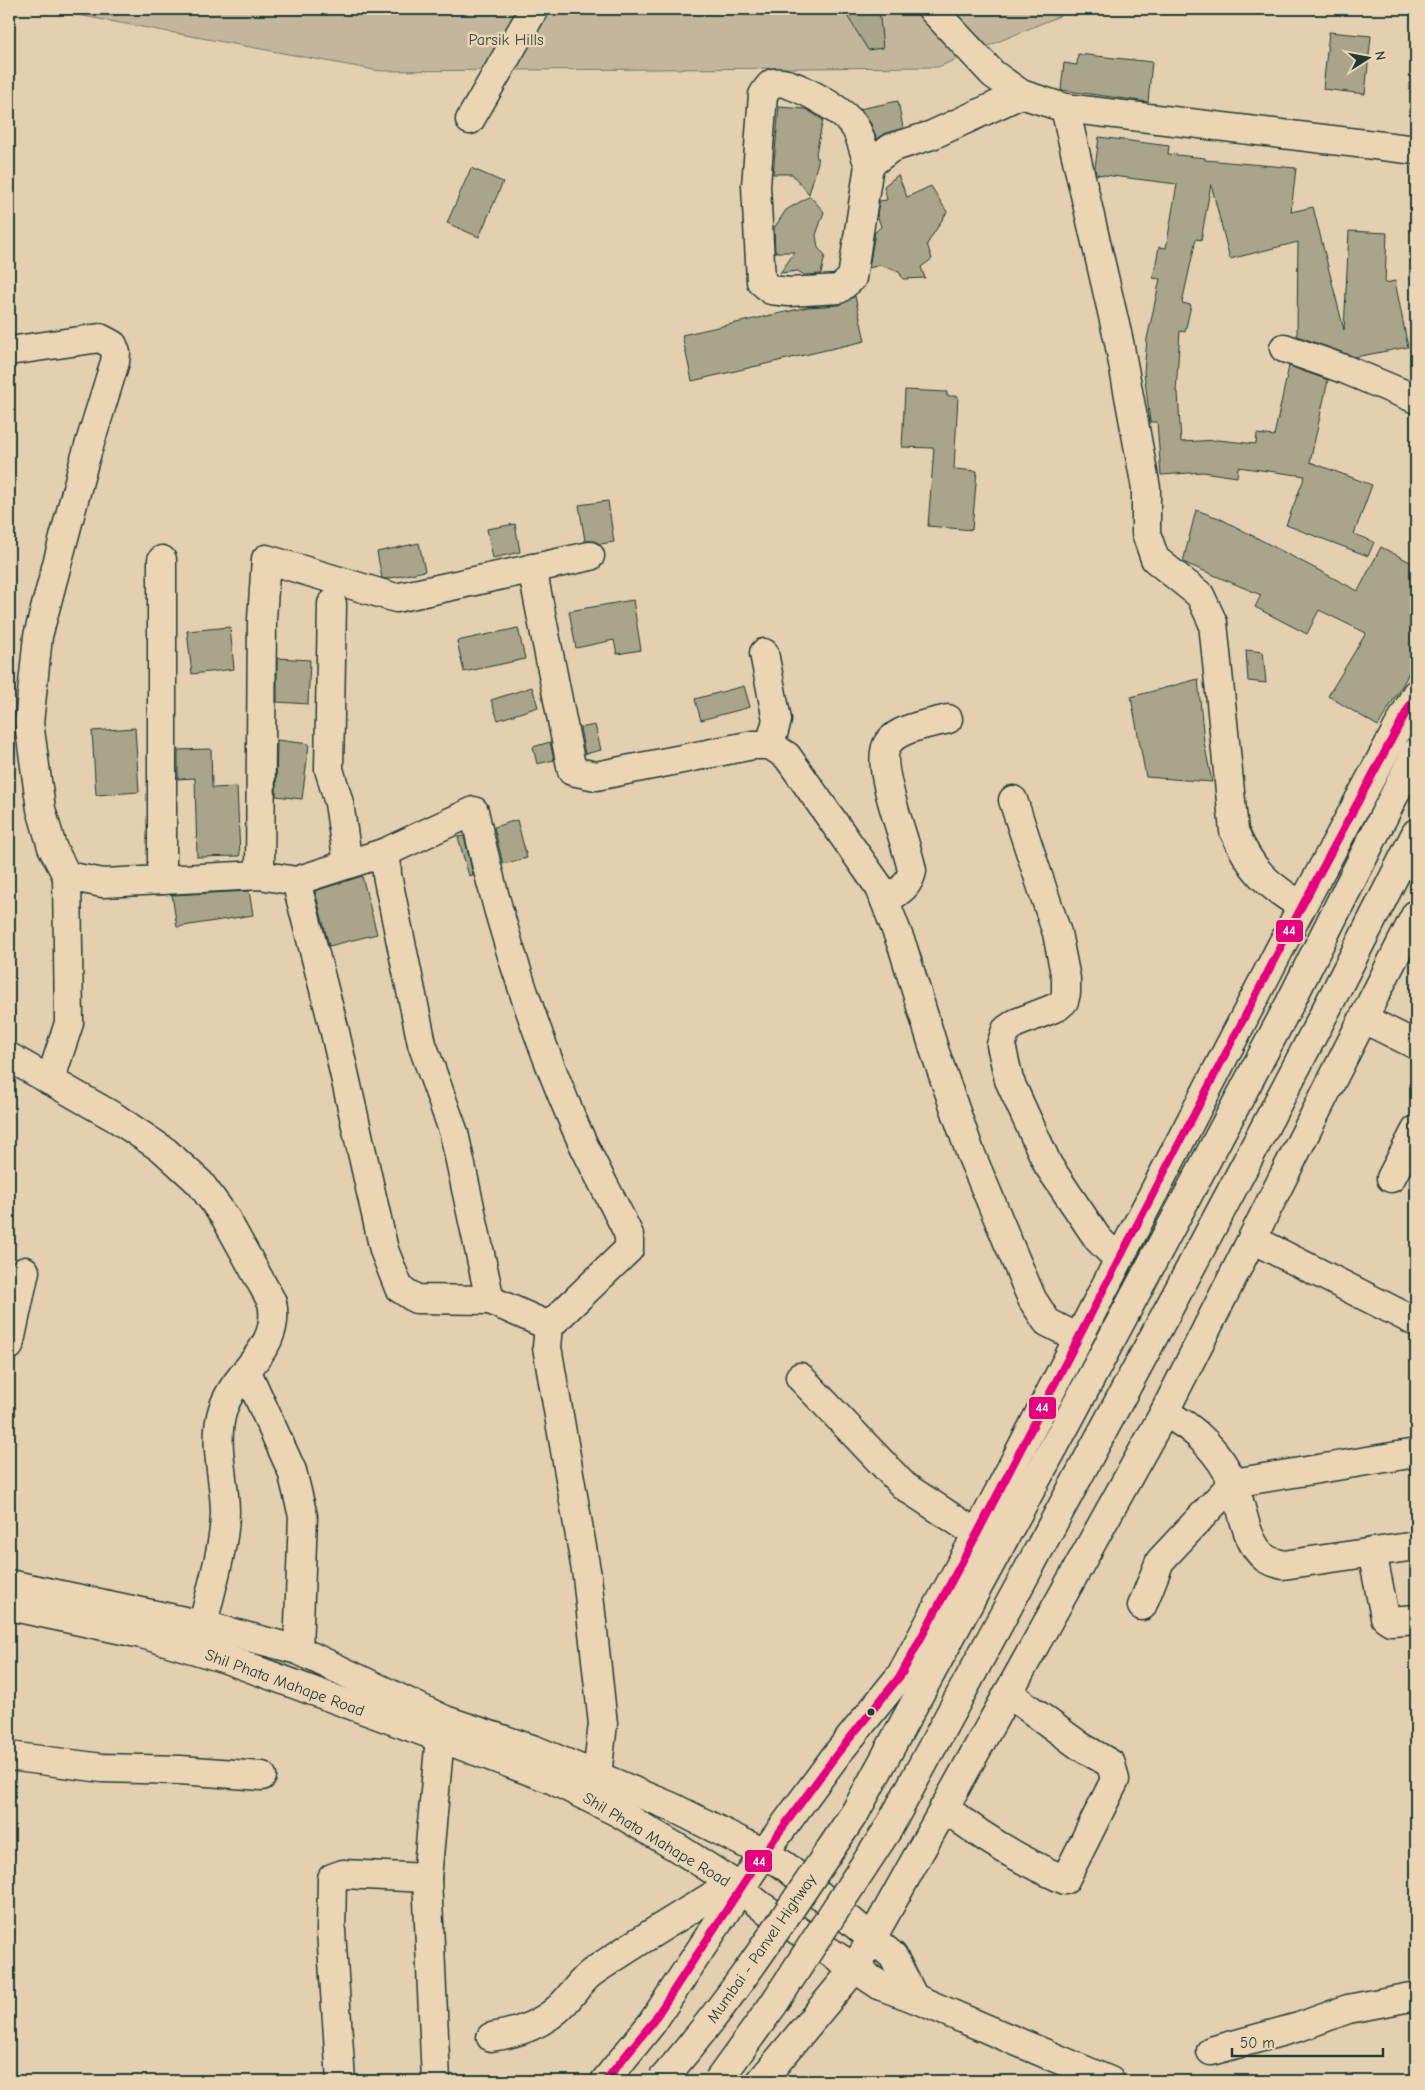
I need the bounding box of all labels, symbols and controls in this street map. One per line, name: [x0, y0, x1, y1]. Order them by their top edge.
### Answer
park label: Parsik Hills: [468, 31, 544, 49]
north arrow: [1342, 32, 1392, 82]
text: N: [1371, 50, 1389, 62]
line badge: 44: [1275, 919, 1304, 943]
text: 44: [1282, 922, 1296, 939]
line badge: 44: [1028, 1396, 1057, 1420]
text: 44: [1035, 1399, 1049, 1416]
street label: Shil Phata Mahape Road: [203, 1646, 367, 1720]
unlabelled marker: [866, 1707, 876, 1717]
street label: Shil Phata Mahape Road: [580, 1789, 733, 1891]
line badge: 44: [744, 1849, 773, 1873]
text: 44: [752, 1853, 766, 1870]
street label: Mumbai - Panvel Highway: [703, 1870, 821, 2027]
scale bar: [1232, 2025, 1384, 2057]
text: 50 m: [1240, 2034, 1275, 2052]

